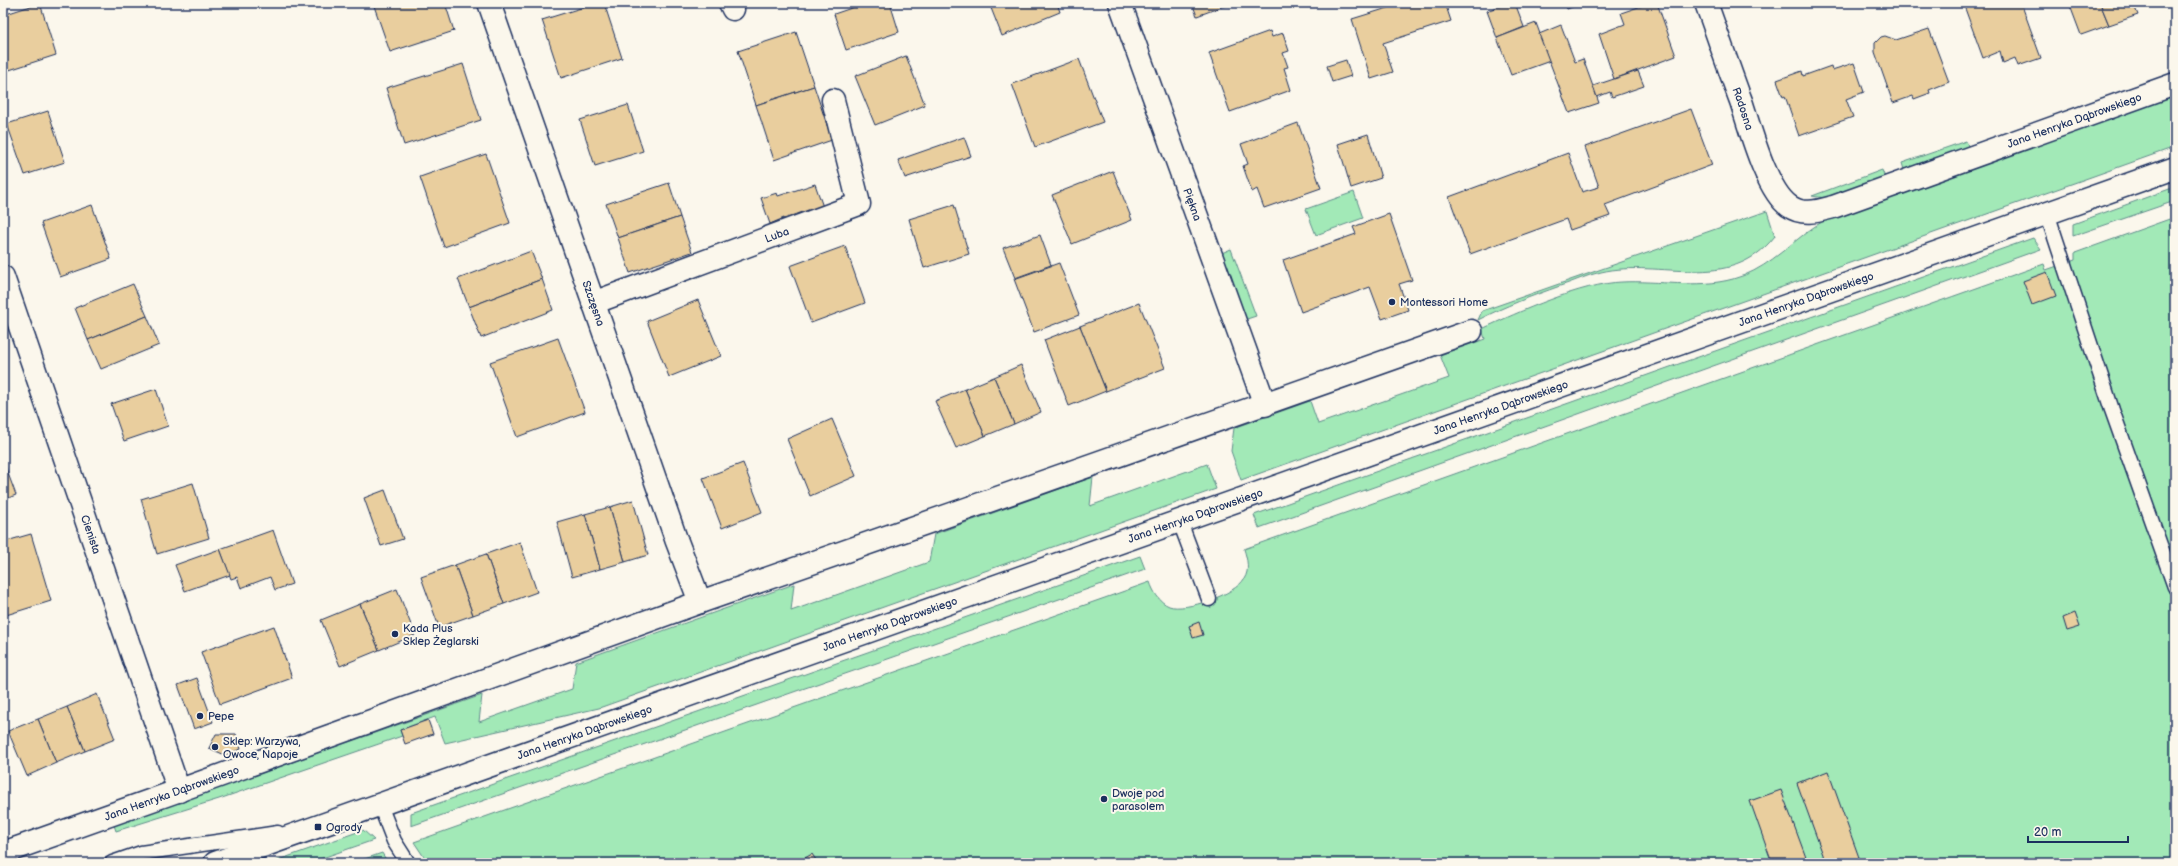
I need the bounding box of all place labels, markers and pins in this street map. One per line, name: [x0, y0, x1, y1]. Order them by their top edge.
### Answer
place label: Montessori Home: [1400, 296, 1489, 309]
marker: Montessori Home: [1387, 297, 1397, 307]
place label: Kada Plus Sklep Żeglarski: [403, 622, 479, 648]
marker: Kada Plus Sklep Żeglarski: [390, 629, 400, 639]
place label: Pepe: [208, 710, 234, 723]
marker: Pepe: [195, 711, 205, 721]
place label: Sklep: Warzywa, Owoce, Napoje: [223, 735, 301, 761]
marker: Sklep: Warzywa, Owoce, Napoje: [210, 742, 220, 752]
place label: Dwoje pod parasolem: [1112, 787, 1164, 813]
marker: Dwoje pod parasolem: [1099, 794, 1109, 804]
place label: Ogrody: [326, 821, 362, 834]
marker: Ogrody: [313, 822, 323, 832]

